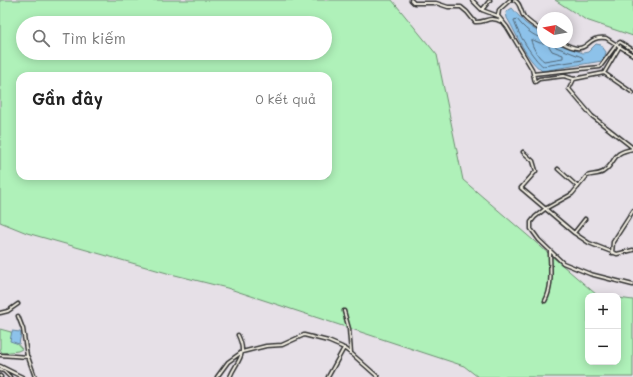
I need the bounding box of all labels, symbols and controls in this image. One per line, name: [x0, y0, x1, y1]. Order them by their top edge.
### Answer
north arrow: [537, 12, 573, 48]
search box: [16, 16, 332, 60]
icon: search: [30, 27, 52, 49]
text: Tìm kiếm: [62, 28, 126, 48]
text: Gần đây: [32, 87, 103, 109]
text: 0 kết quả: [255, 90, 316, 107]
map controls: [585, 293, 621, 365]
button: +: [585, 293, 621, 329]
button: −: [585, 329, 621, 365]

